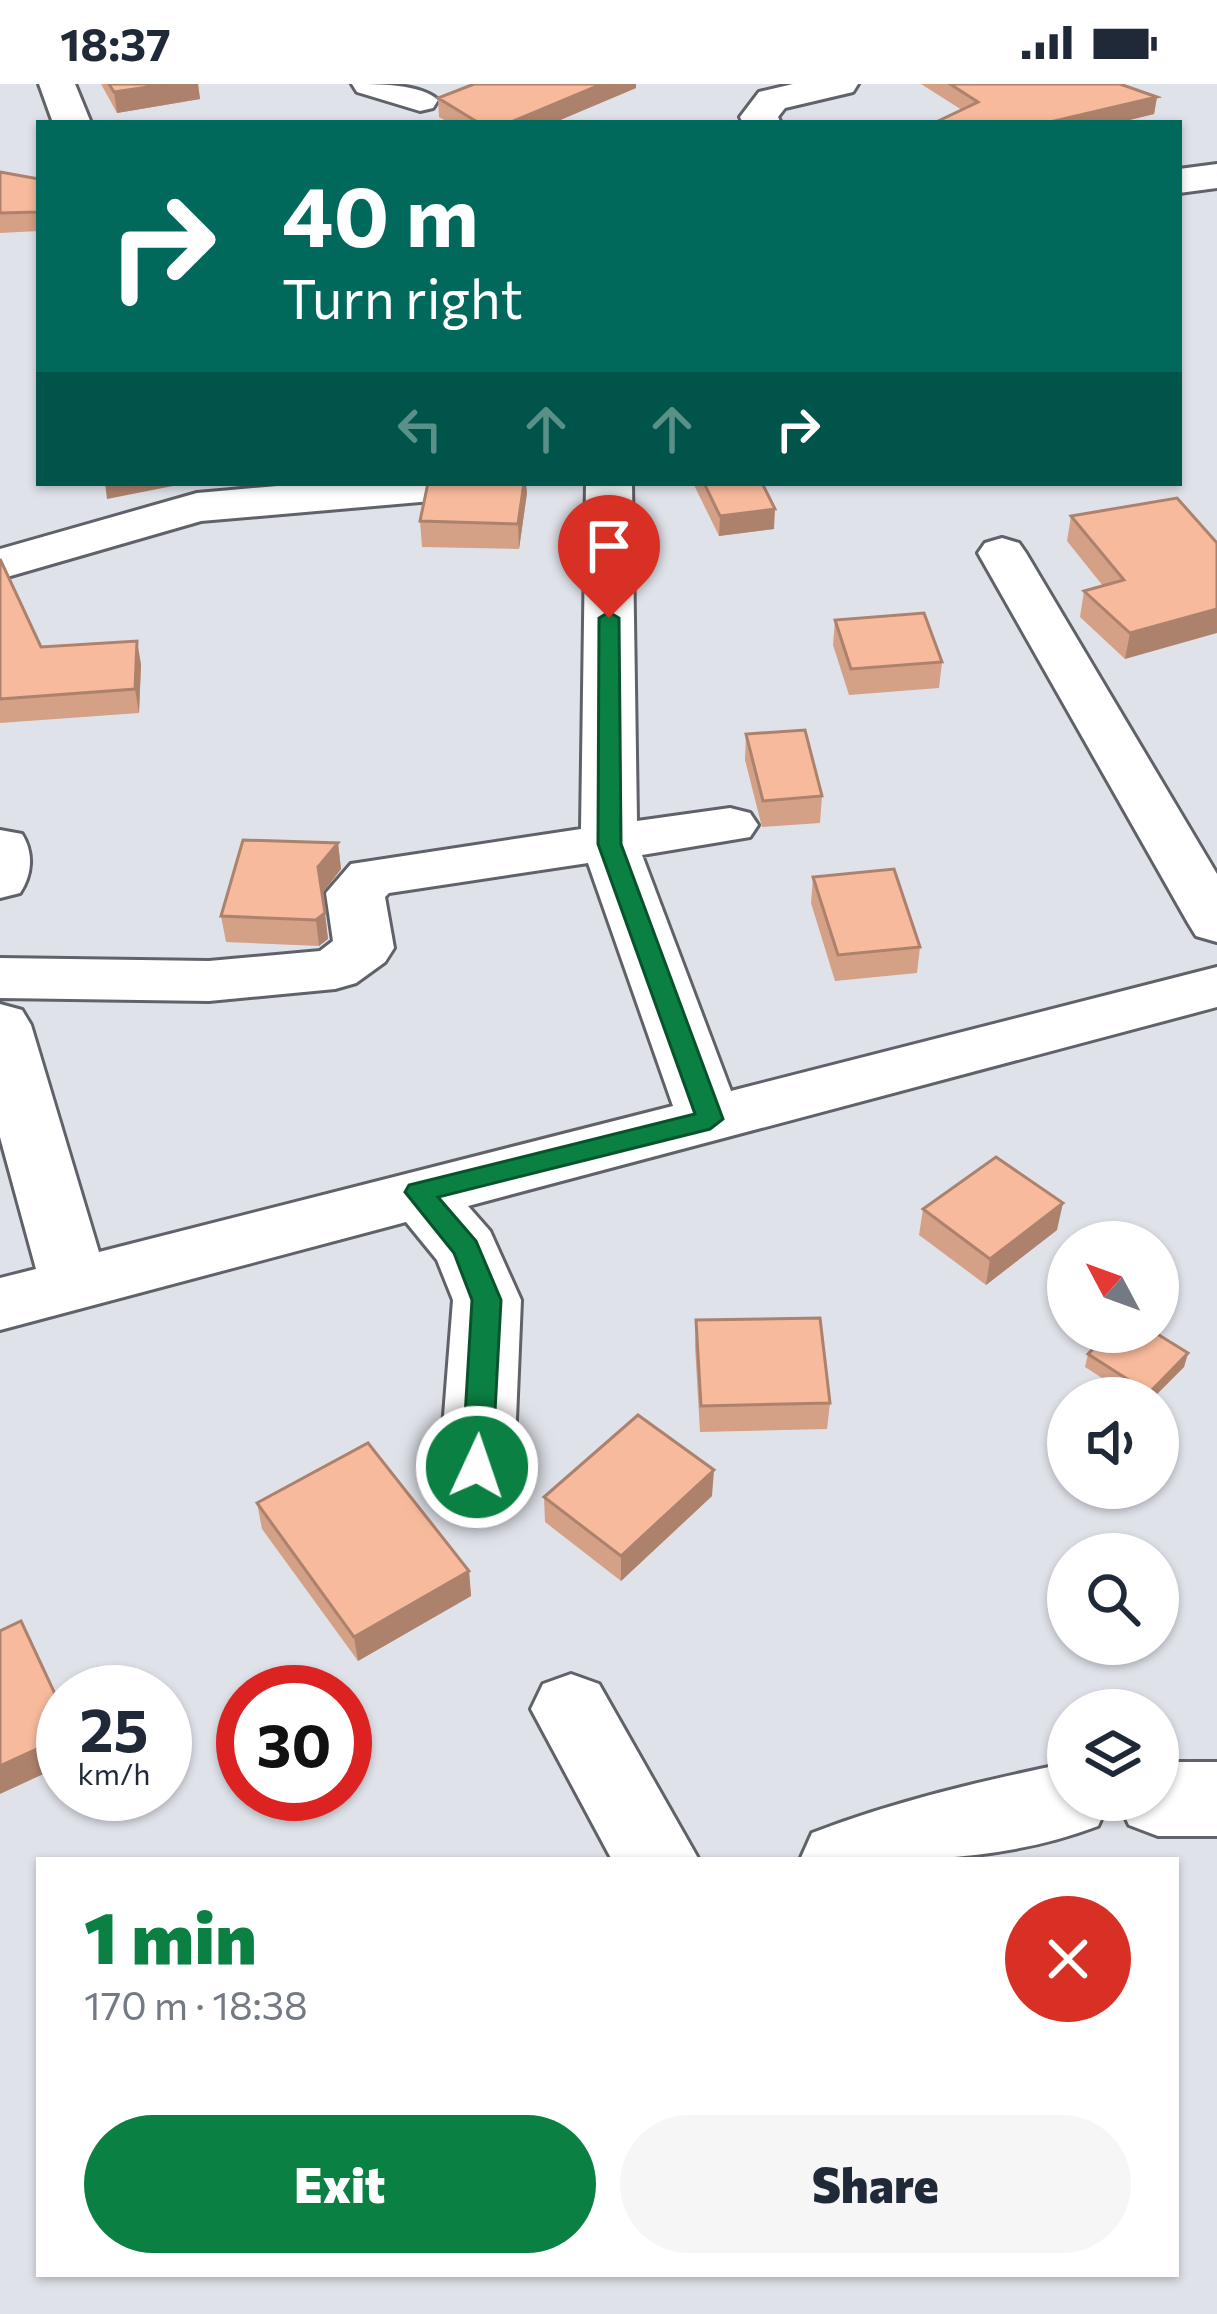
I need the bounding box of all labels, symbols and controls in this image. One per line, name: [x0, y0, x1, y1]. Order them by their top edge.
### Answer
text: 18:37: [60, 15, 171, 70]
text: 40 m: [282, 162, 479, 264]
icon: right: [84, 168, 240, 324]
text: Turn right: [282, 264, 523, 330]
icon: left: [387, 396, 453, 462]
icon: ahead: [513, 396, 579, 462]
icon: ahead: [639, 396, 705, 462]
icon: right: [765, 396, 831, 462]
pin: [558, 495, 660, 618]
icon: arrive: [576, 513, 642, 579]
north arrow: [1047, 1221, 1179, 1353]
map controls: [1047, 1221, 1179, 1821]
button: sound: [1047, 1377, 1179, 1509]
position arrow: [414, 1404, 540, 1530]
button: search: [1047, 1533, 1179, 1665]
speed limit sign: 30: [216, 1665, 372, 1821]
button: layers: [1047, 1689, 1179, 1821]
text: 25: [79, 1691, 149, 1764]
text: km/h: [78, 1754, 150, 1791]
text: 1 min: [84, 1891, 257, 1979]
button: close: [1005, 1896, 1131, 2022]
text: 170 m · 18:38: [84, 1980, 308, 2028]
button: Exit: [84, 2115, 596, 2253]
button: Share: [620, 2115, 1131, 2253]

